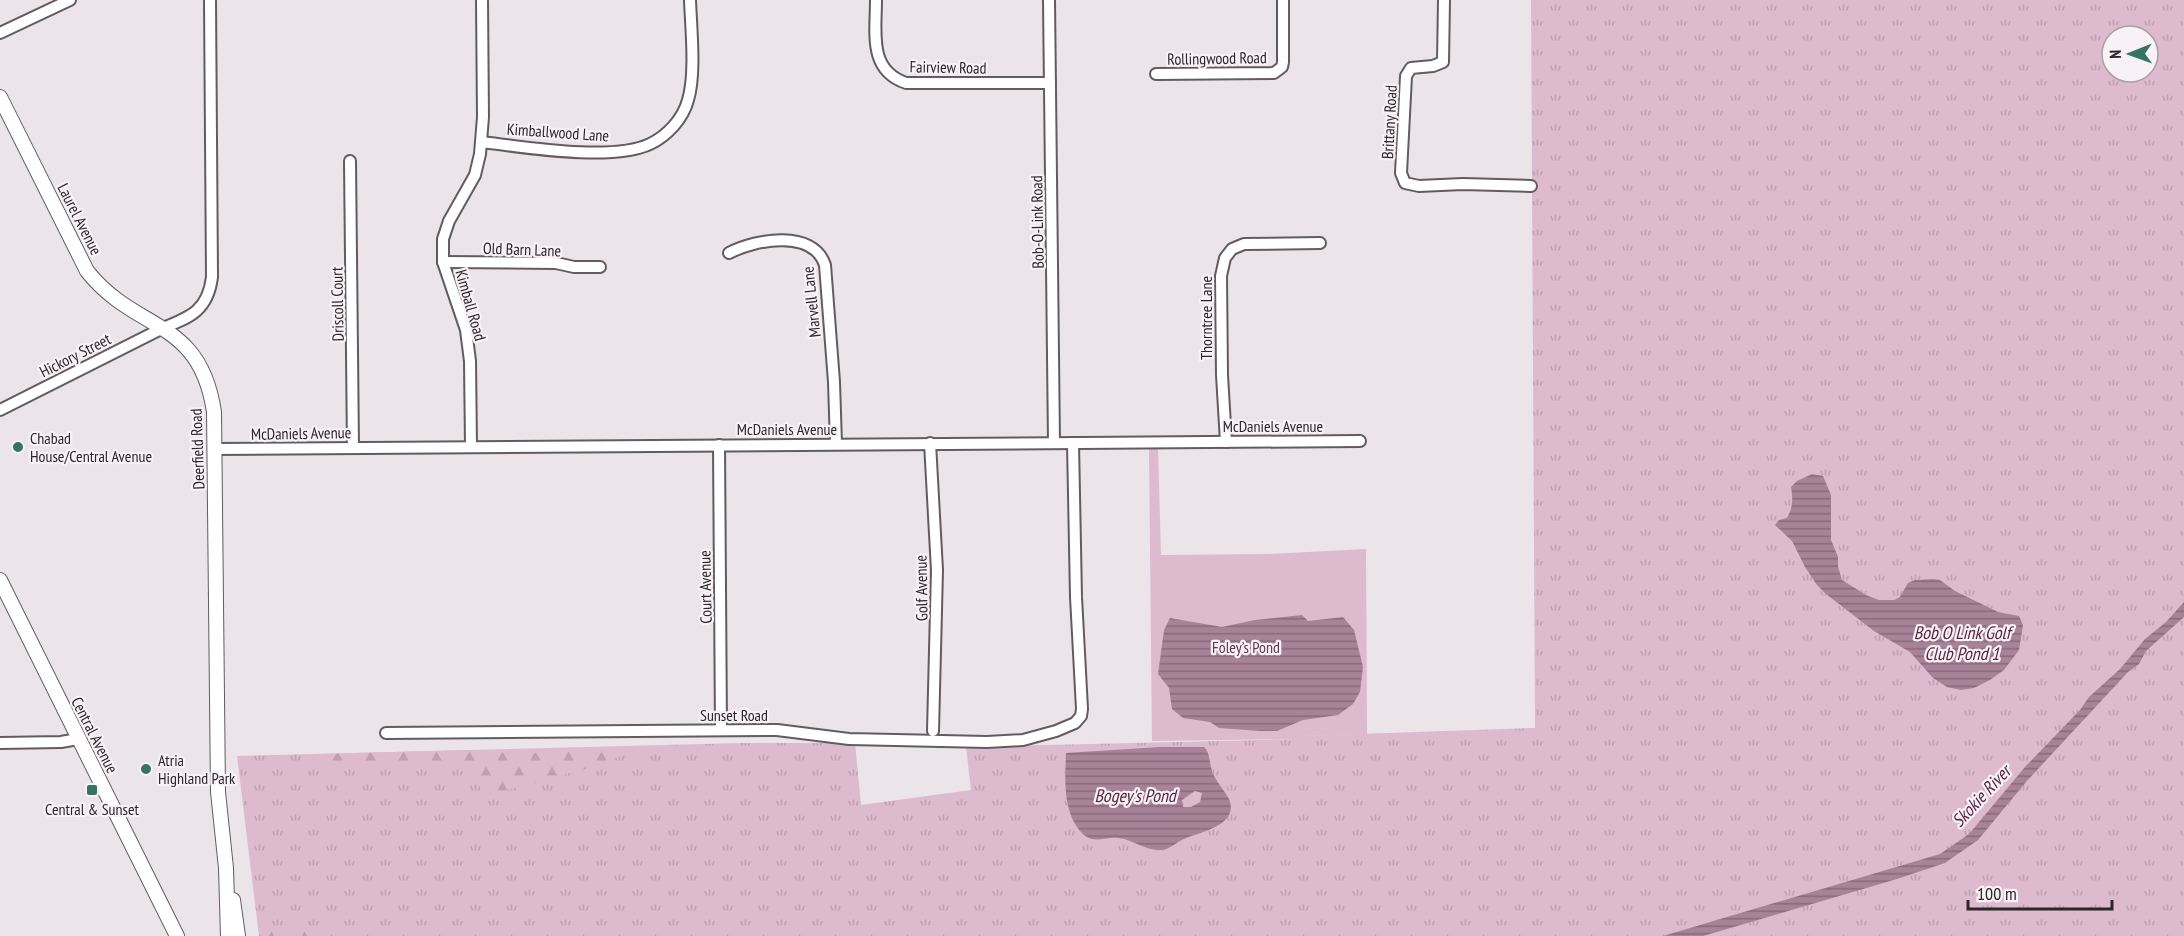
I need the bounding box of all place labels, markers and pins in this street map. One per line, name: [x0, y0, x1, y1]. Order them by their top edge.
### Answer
place label: Chabad House/Central Avenue: [30, 428, 152, 466]
marker: Chabad House/Central Avenue: [11, 440, 25, 454]
place label: Atria Highland Park: [158, 750, 236, 788]
marker: Atria Highland Park: [139, 762, 153, 776]
marker: Central & Sunset: [85, 783, 99, 797]
place label: Central & Sunset: [45, 799, 140, 819]

